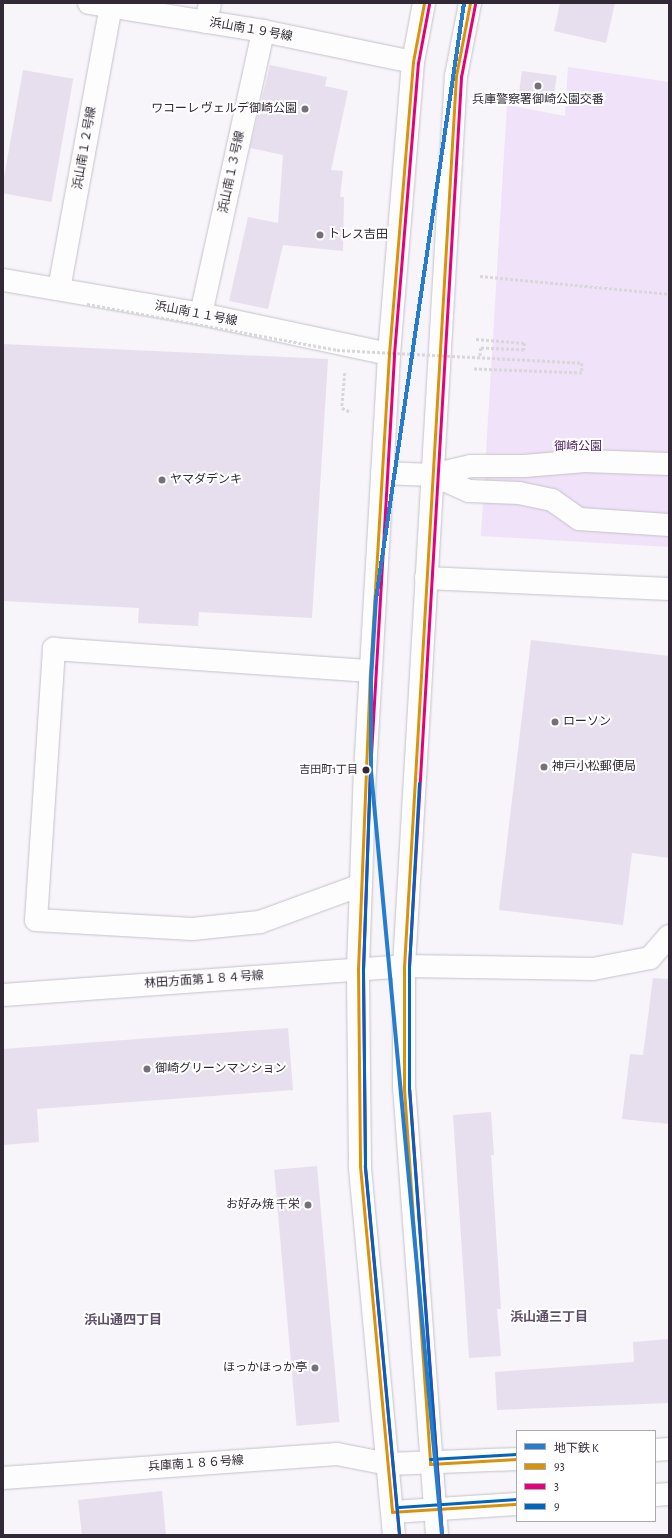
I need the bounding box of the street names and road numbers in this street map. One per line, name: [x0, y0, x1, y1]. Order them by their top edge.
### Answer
street label: 浜山南１９号線: [208, 16, 294, 44]
street label: 浜山南１２号線: [71, 105, 99, 191]
street label: 浜山南１３号線: [216, 129, 248, 215]
street label: 浜山南１１号線: [153, 299, 239, 329]
street label: 林田方面第１８４号線: [144, 969, 264, 991]
street label: 兵庫南１８６号線: [148, 1453, 244, 1475]

